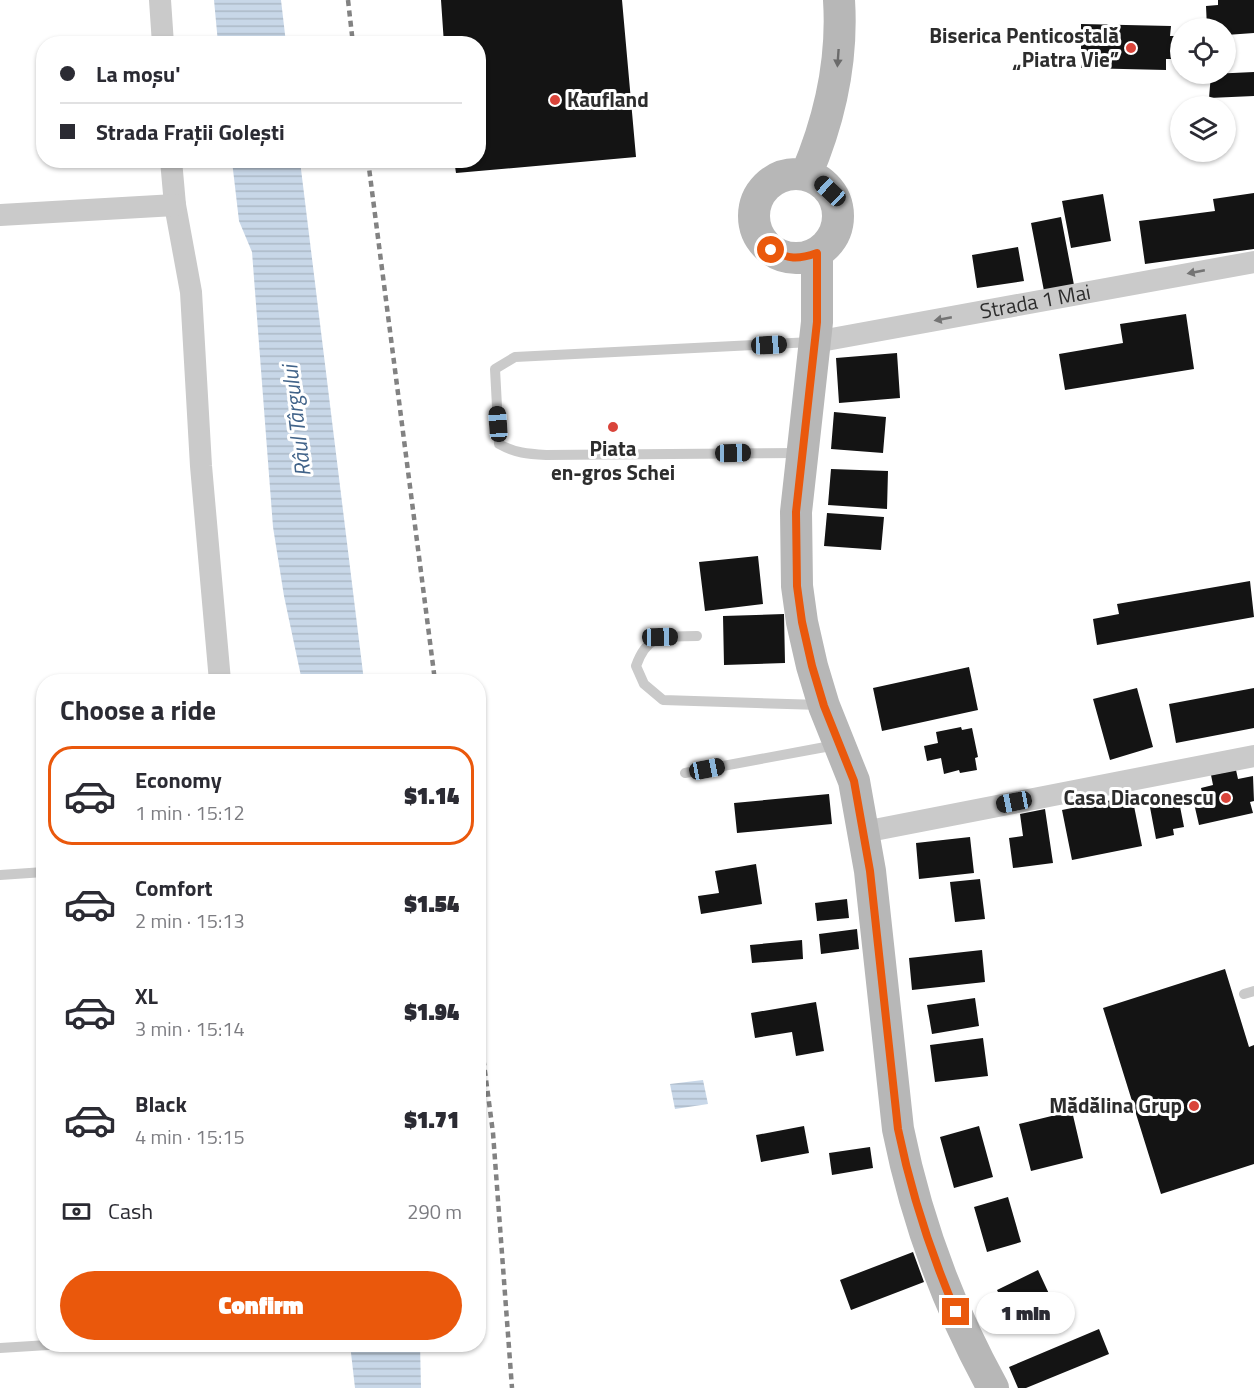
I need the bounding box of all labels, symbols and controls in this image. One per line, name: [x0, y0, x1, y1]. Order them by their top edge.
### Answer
map controls: [1170, 18, 1236, 162]
button: locate: [1170, 18, 1236, 84]
place label: Biserica Penticostală „Piatra Vie”: [929, 19, 1119, 75]
marker: Biserica Penticostală „Piatra Vie”: [1124, 41, 1138, 55]
one-way arrow: [833, 49, 842, 68]
text: La moșu': [96, 57, 180, 91]
place label: Kaufland: [567, 83, 649, 115]
marker: Kaufland: [548, 93, 562, 107]
button: layers: [1170, 96, 1236, 162]
text: Strada Frații Golești: [96, 115, 285, 149]
car: [811, 172, 849, 210]
route start: [757, 236, 784, 263]
one-way arrow: [1187, 267, 1206, 276]
street label: Strada 1 Mai: [977, 275, 1093, 327]
one-way arrow: [933, 315, 952, 324]
car: [751, 335, 787, 355]
water label: Râul Târgului: [272, 361, 320, 479]
car: [488, 405, 508, 443]
marker: Piata en-gros Schei: [606, 420, 620, 434]
place label: Piata en-gros Schei: [551, 432, 675, 488]
car: [715, 444, 751, 462]
car: [642, 628, 678, 646]
text: Choose a ride: [60, 689, 216, 730]
car: [688, 757, 726, 781]
text: Economy: [135, 763, 222, 797]
icon: car: [63, 769, 117, 823]
text: $1.14: [404, 779, 459, 813]
place label: Casa Diaconescu: [1063, 781, 1214, 813]
car: [995, 790, 1033, 814]
marker: Casa Diaconescu: [1219, 791, 1233, 805]
text: 1 min · 15:12: [135, 797, 245, 828]
text: Comfort: [135, 871, 213, 905]
icon: car: [63, 877, 117, 931]
text: $1.54: [404, 887, 459, 921]
text: 2 min · 15:13: [135, 905, 245, 936]
text: XL: [135, 979, 158, 1013]
icon: car: [63, 985, 117, 1039]
text: $1.94: [404, 995, 459, 1029]
text: 3 min · 15:14: [135, 1013, 245, 1044]
text: Black: [135, 1087, 187, 1121]
place label: Mădălina Grup: [1049, 1089, 1182, 1121]
icon: car: [63, 1093, 117, 1147]
marker: Mădălina Grup: [1187, 1099, 1201, 1113]
text: $1.71: [404, 1103, 459, 1137]
text: 4 min · 15:15: [135, 1121, 245, 1152]
text: Cash: [108, 1194, 153, 1228]
icon: cash: [60, 1195, 93, 1228]
text: 290 m: [407, 1196, 462, 1227]
button: Confirm: [60, 1271, 462, 1340]
callout: 1 min: [977, 1291, 1076, 1333]
text: 1 min: [1001, 1297, 1050, 1328]
route end: [942, 1298, 969, 1325]

